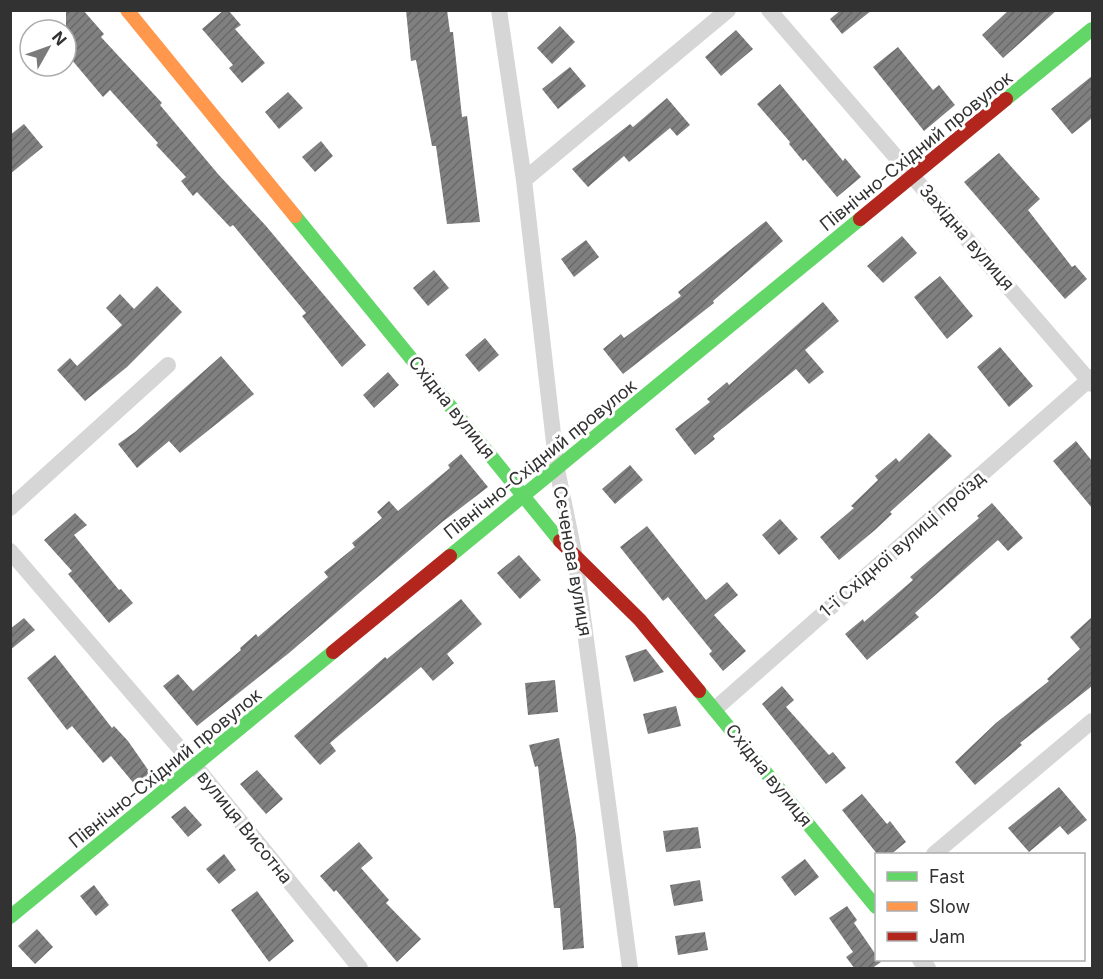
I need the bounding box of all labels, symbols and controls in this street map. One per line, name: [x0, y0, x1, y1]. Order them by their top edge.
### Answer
north arrow: [18, 18, 78, 78]
text: N: [48, 27, 71, 49]
street label: Північно-Східний провулок: [816, 67, 1017, 235]
street label: Західна вулиця: [915, 180, 1019, 294]
street label: Східна вулиця: [404, 352, 500, 462]
street label: Північно-Східний провулок: [440, 375, 641, 543]
street label: 1-ї Східної вулиці проїзд: [815, 466, 989, 622]
street label: Сєченова вулиця: [549, 484, 597, 638]
street label: Північно-Східний провулок: [65, 684, 266, 852]
street label: Східна вулиця: [721, 720, 817, 830]
street label: вулиця Висотна: [193, 766, 297, 888]
legend: [875, 853, 1085, 961]
text: Fast: [929, 866, 965, 887]
text: Slow: [929, 896, 970, 917]
text: Jam: [929, 926, 965, 947]

